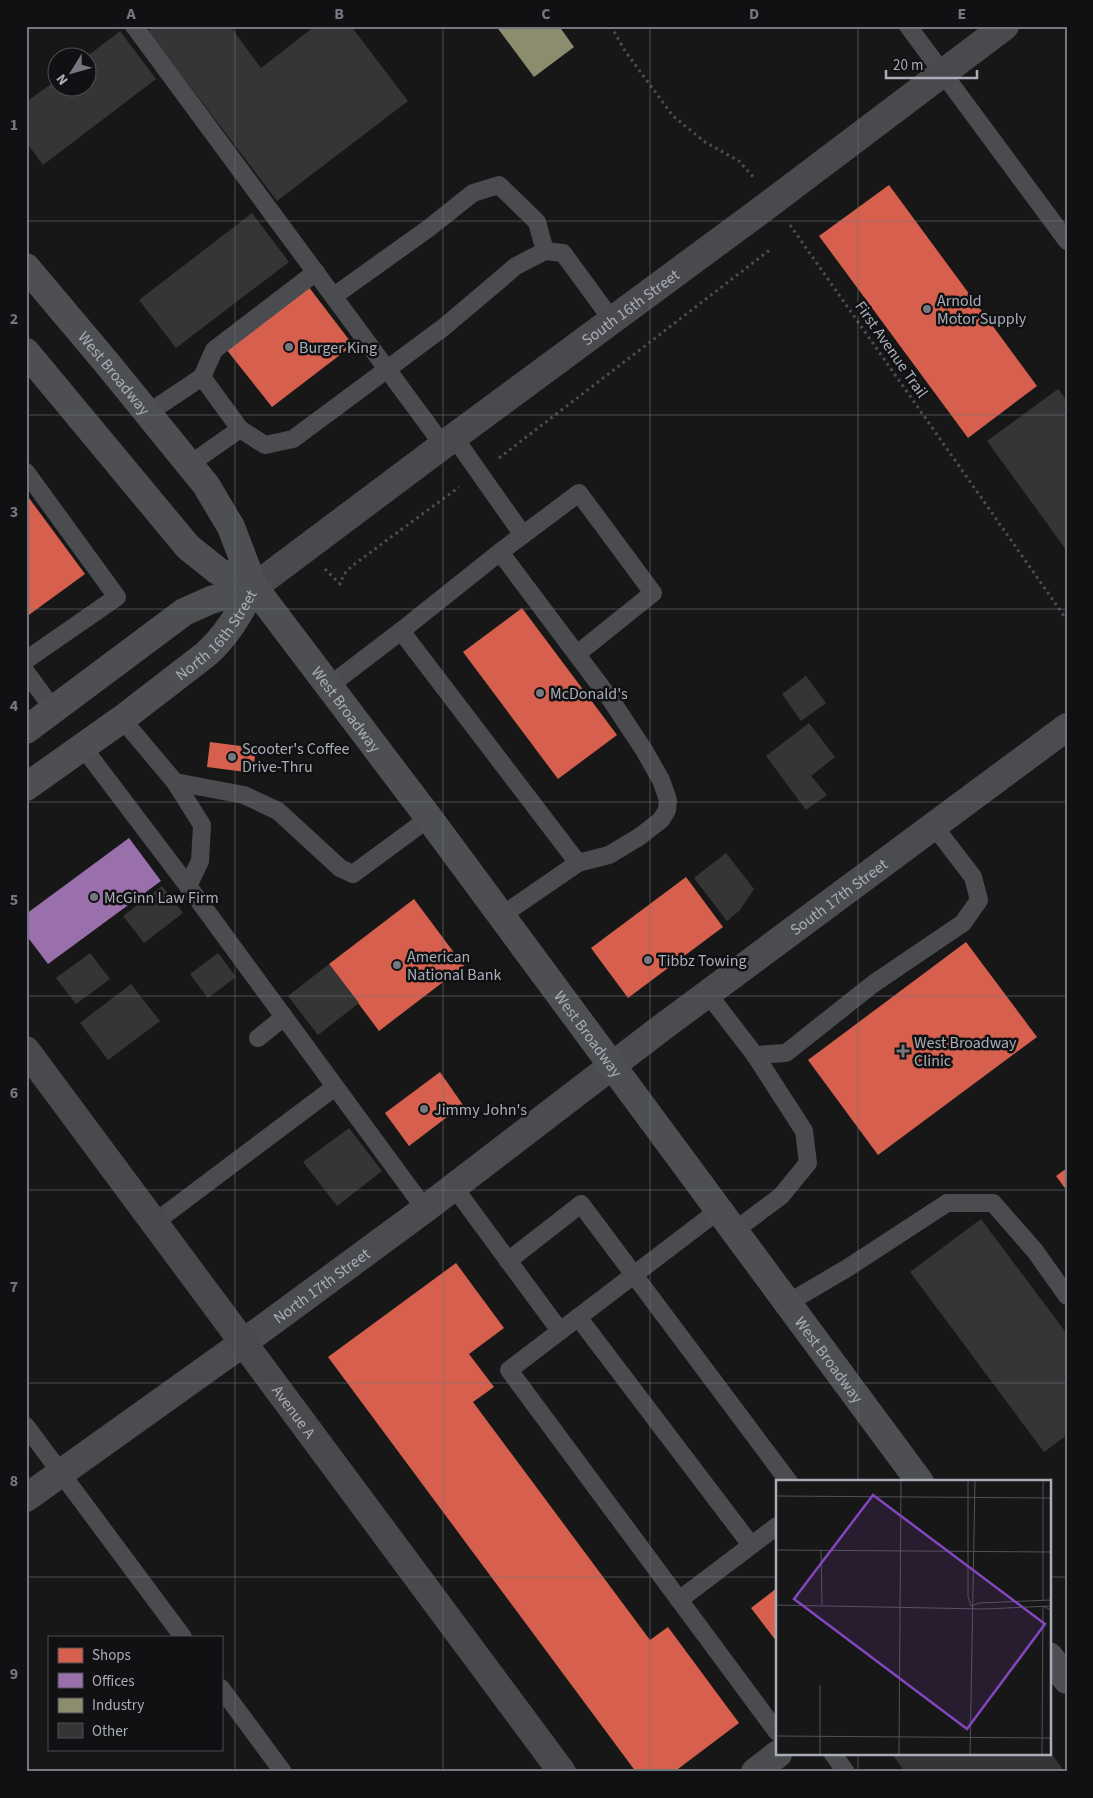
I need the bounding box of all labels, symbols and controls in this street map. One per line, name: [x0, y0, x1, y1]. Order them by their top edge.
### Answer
text: A: [125, 3, 136, 25]
text: B: [334, 3, 344, 25]
text: C: [541, 3, 551, 25]
text: D: [749, 3, 759, 25]
text: E: [958, 3, 966, 25]
north arrow: [48, 48, 98, 98]
scale bar: [886, 48, 977, 80]
text: 20 m: [893, 55, 923, 76]
text: N: [52, 69, 73, 89]
text: 1: [10, 114, 18, 136]
street label: South 16th Street: [577, 264, 685, 351]
place label: Arnold Motor Supply: [937, 290, 1027, 330]
street label: First Avenue Trail: [849, 297, 933, 403]
marker: Arnold Motor Supply: [921, 303, 933, 315]
text: 2: [10, 308, 18, 330]
street label: West Broadway: [73, 327, 155, 421]
place label: Burger King: [299, 337, 377, 359]
marker: Burger King: [283, 341, 295, 353]
text: 3: [10, 501, 18, 523]
street label: North 16th Street: [171, 585, 263, 686]
street label: West Broadway: [306, 662, 386, 758]
place label: McDonald's: [550, 683, 628, 705]
marker: McDonald's: [534, 687, 546, 699]
text: 4: [10, 695, 19, 717]
place label: Scooter's Coffee Drive-Thru: [242, 738, 350, 778]
marker: Scooter's Coffee Drive-Thru: [226, 751, 238, 763]
street label: South 17th Street: [786, 853, 893, 941]
place label: McGinn Law Firm: [104, 887, 219, 909]
text: 5: [10, 889, 18, 911]
marker: McGinn Law Firm: [88, 891, 100, 903]
place label: American National Bank: [407, 946, 502, 986]
place label: Tibbz Towing: [658, 950, 747, 972]
marker: Tibbz Towing: [642, 954, 654, 966]
marker: American National Bank: [391, 959, 403, 971]
street label: West Broadway: [548, 987, 627, 1083]
place label: West Broadway Clinic: [914, 1032, 1017, 1072]
marker: West Broadway Clinic: [896, 1044, 910, 1058]
text: 6: [10, 1082, 18, 1104]
place label: Jimmy John's: [434, 1099, 527, 1121]
marker: Jimmy John's: [418, 1103, 430, 1115]
street label: North 17th Street: [269, 1243, 375, 1329]
text: 7: [10, 1276, 18, 1298]
street label: West Broadway: [789, 1312, 868, 1408]
street label: Avenue A: [266, 1381, 321, 1443]
text: 8: [10, 1470, 18, 1492]
inset map: [776, 1480, 1050, 1756]
legend: [48, 1636, 222, 1750]
text: Shops: [92, 1645, 131, 1666]
text: 9: [10, 1663, 18, 1685]
text: Offices: [92, 1671, 135, 1692]
text: Industry: [92, 1695, 144, 1716]
text: Other: [92, 1721, 129, 1742]

